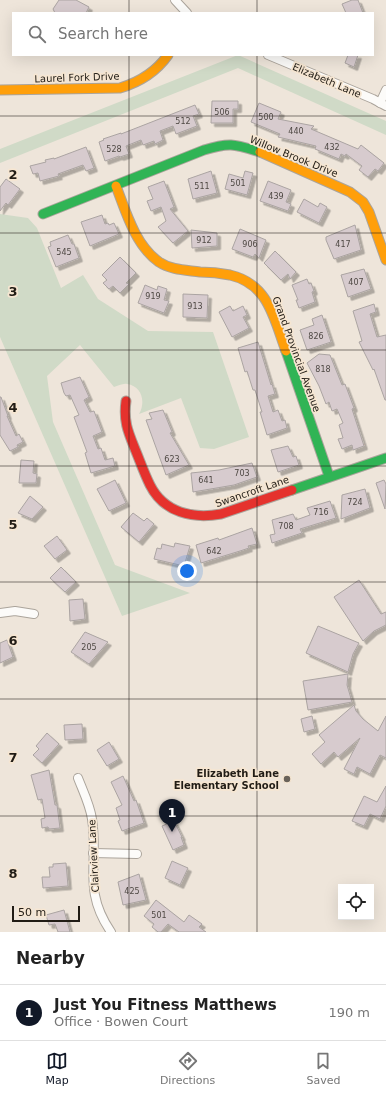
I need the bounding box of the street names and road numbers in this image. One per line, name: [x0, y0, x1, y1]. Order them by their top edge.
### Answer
street label: Elizabeth Lane: [291, 61, 363, 100]
street label: Laurel Fork Drive: [34, 71, 120, 84]
street label: Willow Brook Drive: [248, 134, 340, 179]
street label: Grand Provincial Avenue: [270, 295, 323, 413]
street label: Swancroft Lane: [214, 474, 290, 509]
street label: Clairview Lane: [86, 819, 101, 893]

